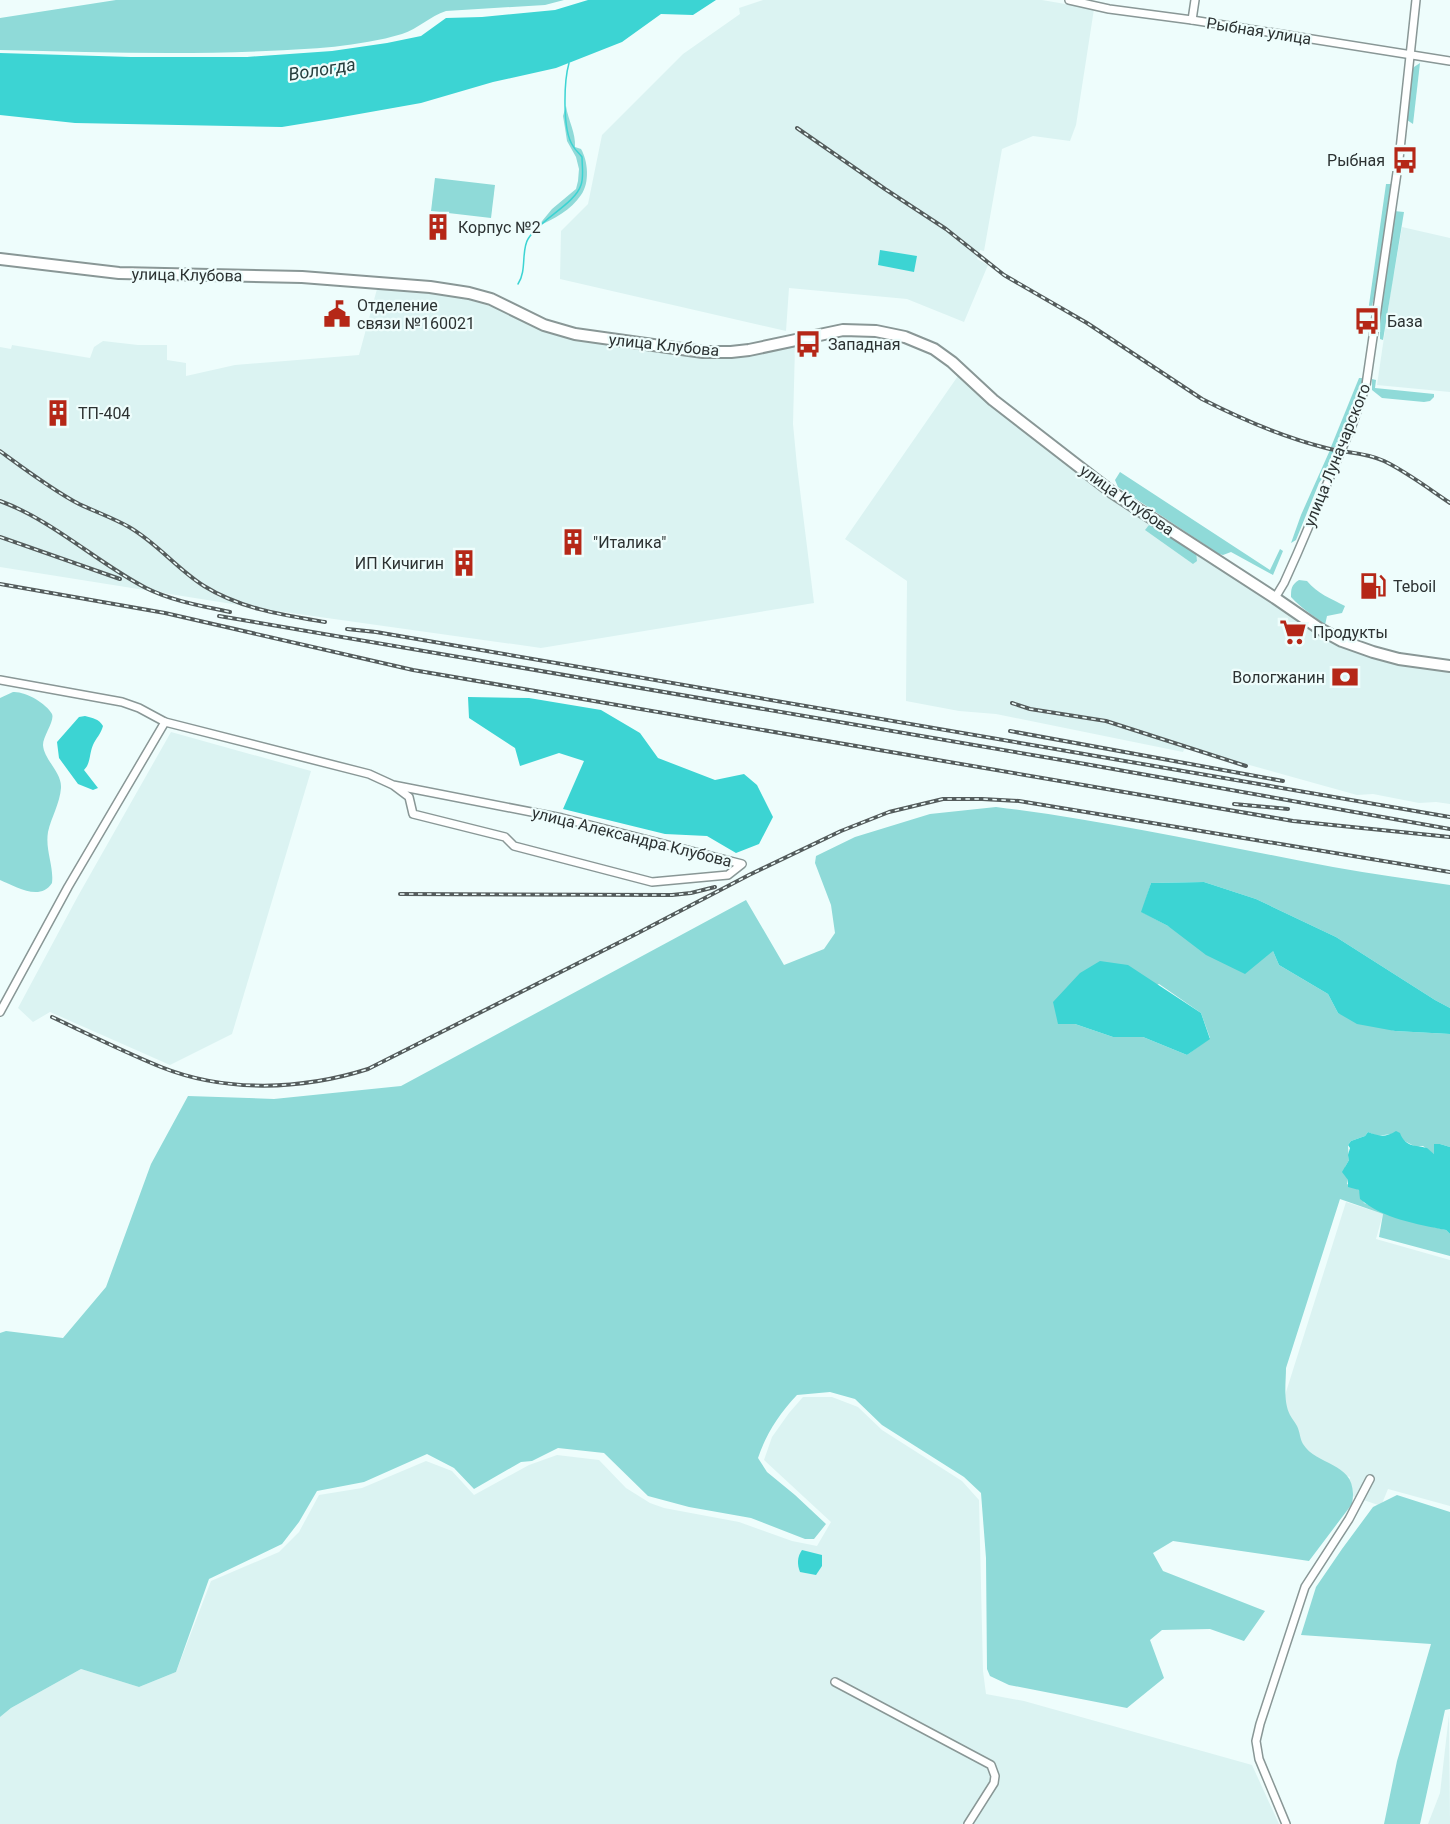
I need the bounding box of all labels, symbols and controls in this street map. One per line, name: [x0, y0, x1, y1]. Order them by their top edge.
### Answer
street label: Рыбная улица: [1205, 13, 1313, 49]
water label: Вологда: [287, 53, 357, 85]
bus stop icon: Рыбная: [1390, 145, 1420, 175]
place label: Рыбная: [1327, 151, 1385, 170]
building icon: Корпус №2: [423, 212, 453, 242]
place label: Корпус №2: [458, 218, 541, 237]
street label: улица Клубова: [131, 265, 243, 285]
place label: Отделение связи №160021: [357, 296, 475, 333]
public building icon: Отделение связи №160021: [322, 299, 352, 329]
bus stop icon: База: [1352, 306, 1382, 336]
place label: База: [1387, 312, 1423, 331]
bus stop icon: Западная: [793, 329, 823, 359]
street label: улица Клубова: [608, 330, 720, 360]
place label: Западная: [828, 335, 901, 354]
street label: улица Луначарского: [1300, 381, 1374, 529]
building icon: ТП-404: [43, 398, 73, 428]
place label: ТП-404: [78, 404, 130, 423]
street label: улица Клубова: [1076, 460, 1178, 540]
building icon: "Италика": [558, 527, 588, 557]
place label: "Италика": [593, 533, 666, 552]
building icon: ИП Кичигин: [449, 548, 479, 578]
place label: ИП Кичигин: [355, 554, 444, 573]
fuel station icon: Teboil: [1358, 571, 1388, 601]
place label: Teboil: [1393, 577, 1436, 596]
supermarket icon: Продукты: [1278, 617, 1308, 647]
place label: Продукты: [1313, 623, 1388, 642]
bank icon: Вологжанин: [1330, 662, 1360, 692]
place label: Вологжанин: [1232, 668, 1325, 687]
street label: улица Александра Клубова: [530, 803, 734, 871]

